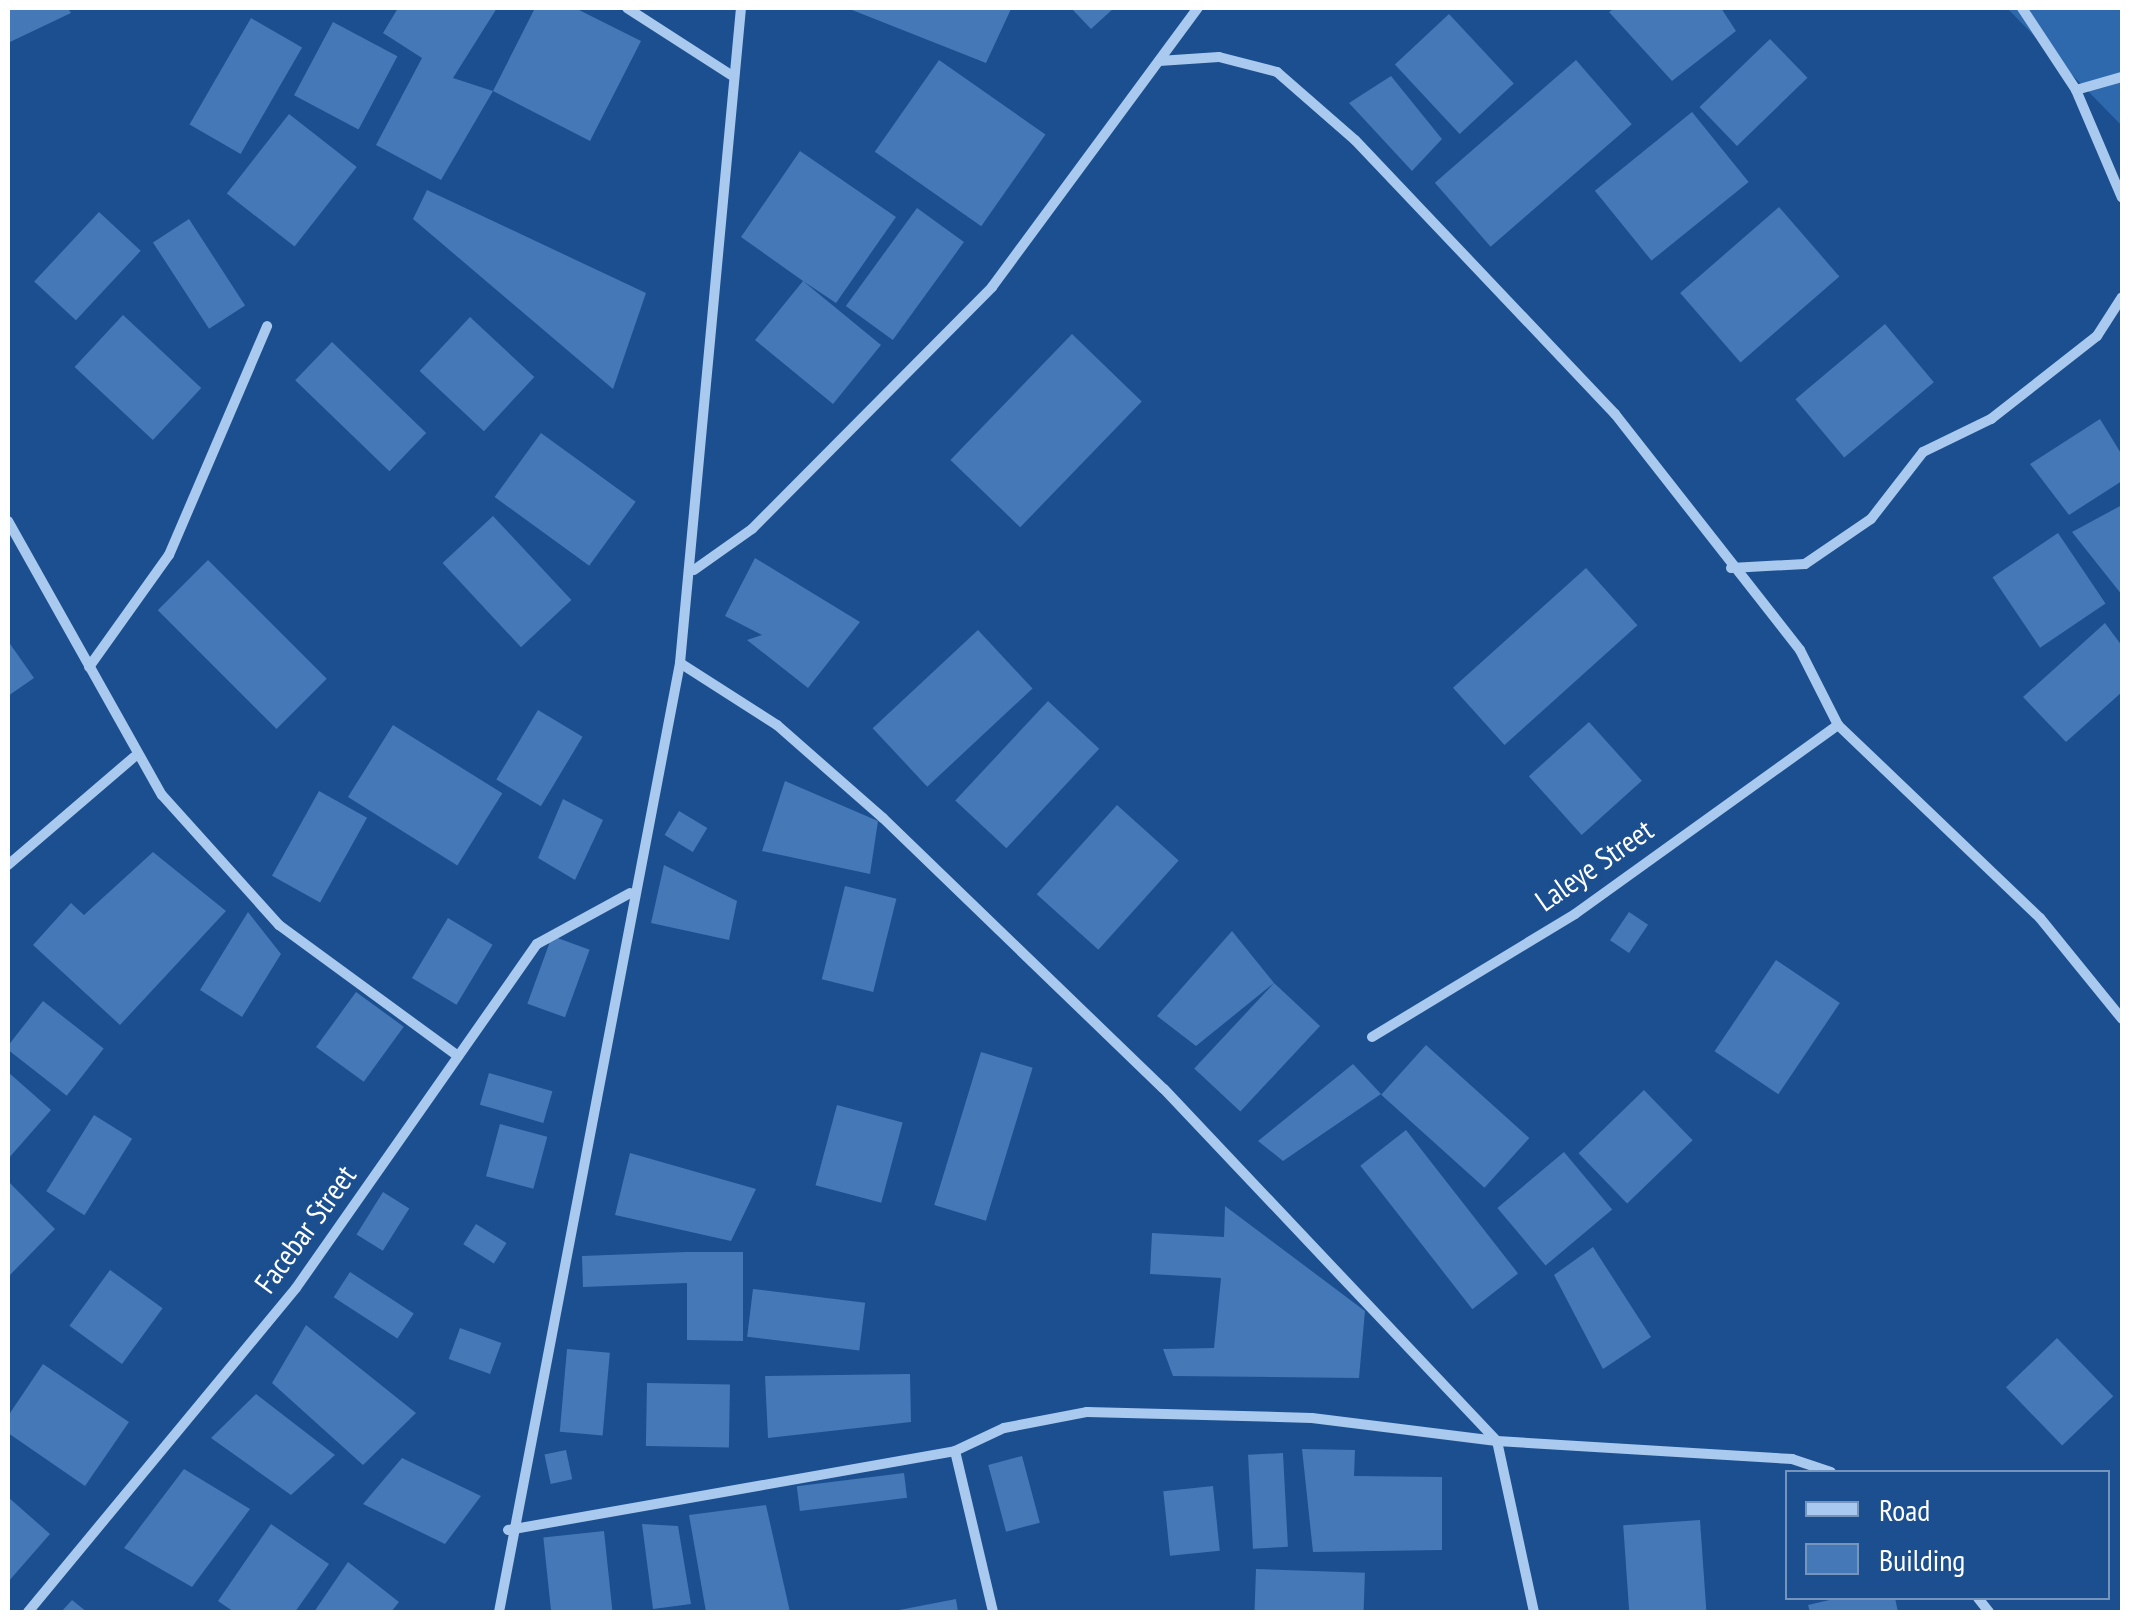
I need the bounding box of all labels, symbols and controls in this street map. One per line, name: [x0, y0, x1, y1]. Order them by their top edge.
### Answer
street label: Laleye Street: [1528, 812, 1660, 918]
street label: Facebar Street: [247, 1158, 363, 1300]
legend: [1785, 1470, 2110, 1600]
text: Road: [1879, 1490, 1930, 1529]
text: Building: [1879, 1540, 1965, 1579]

